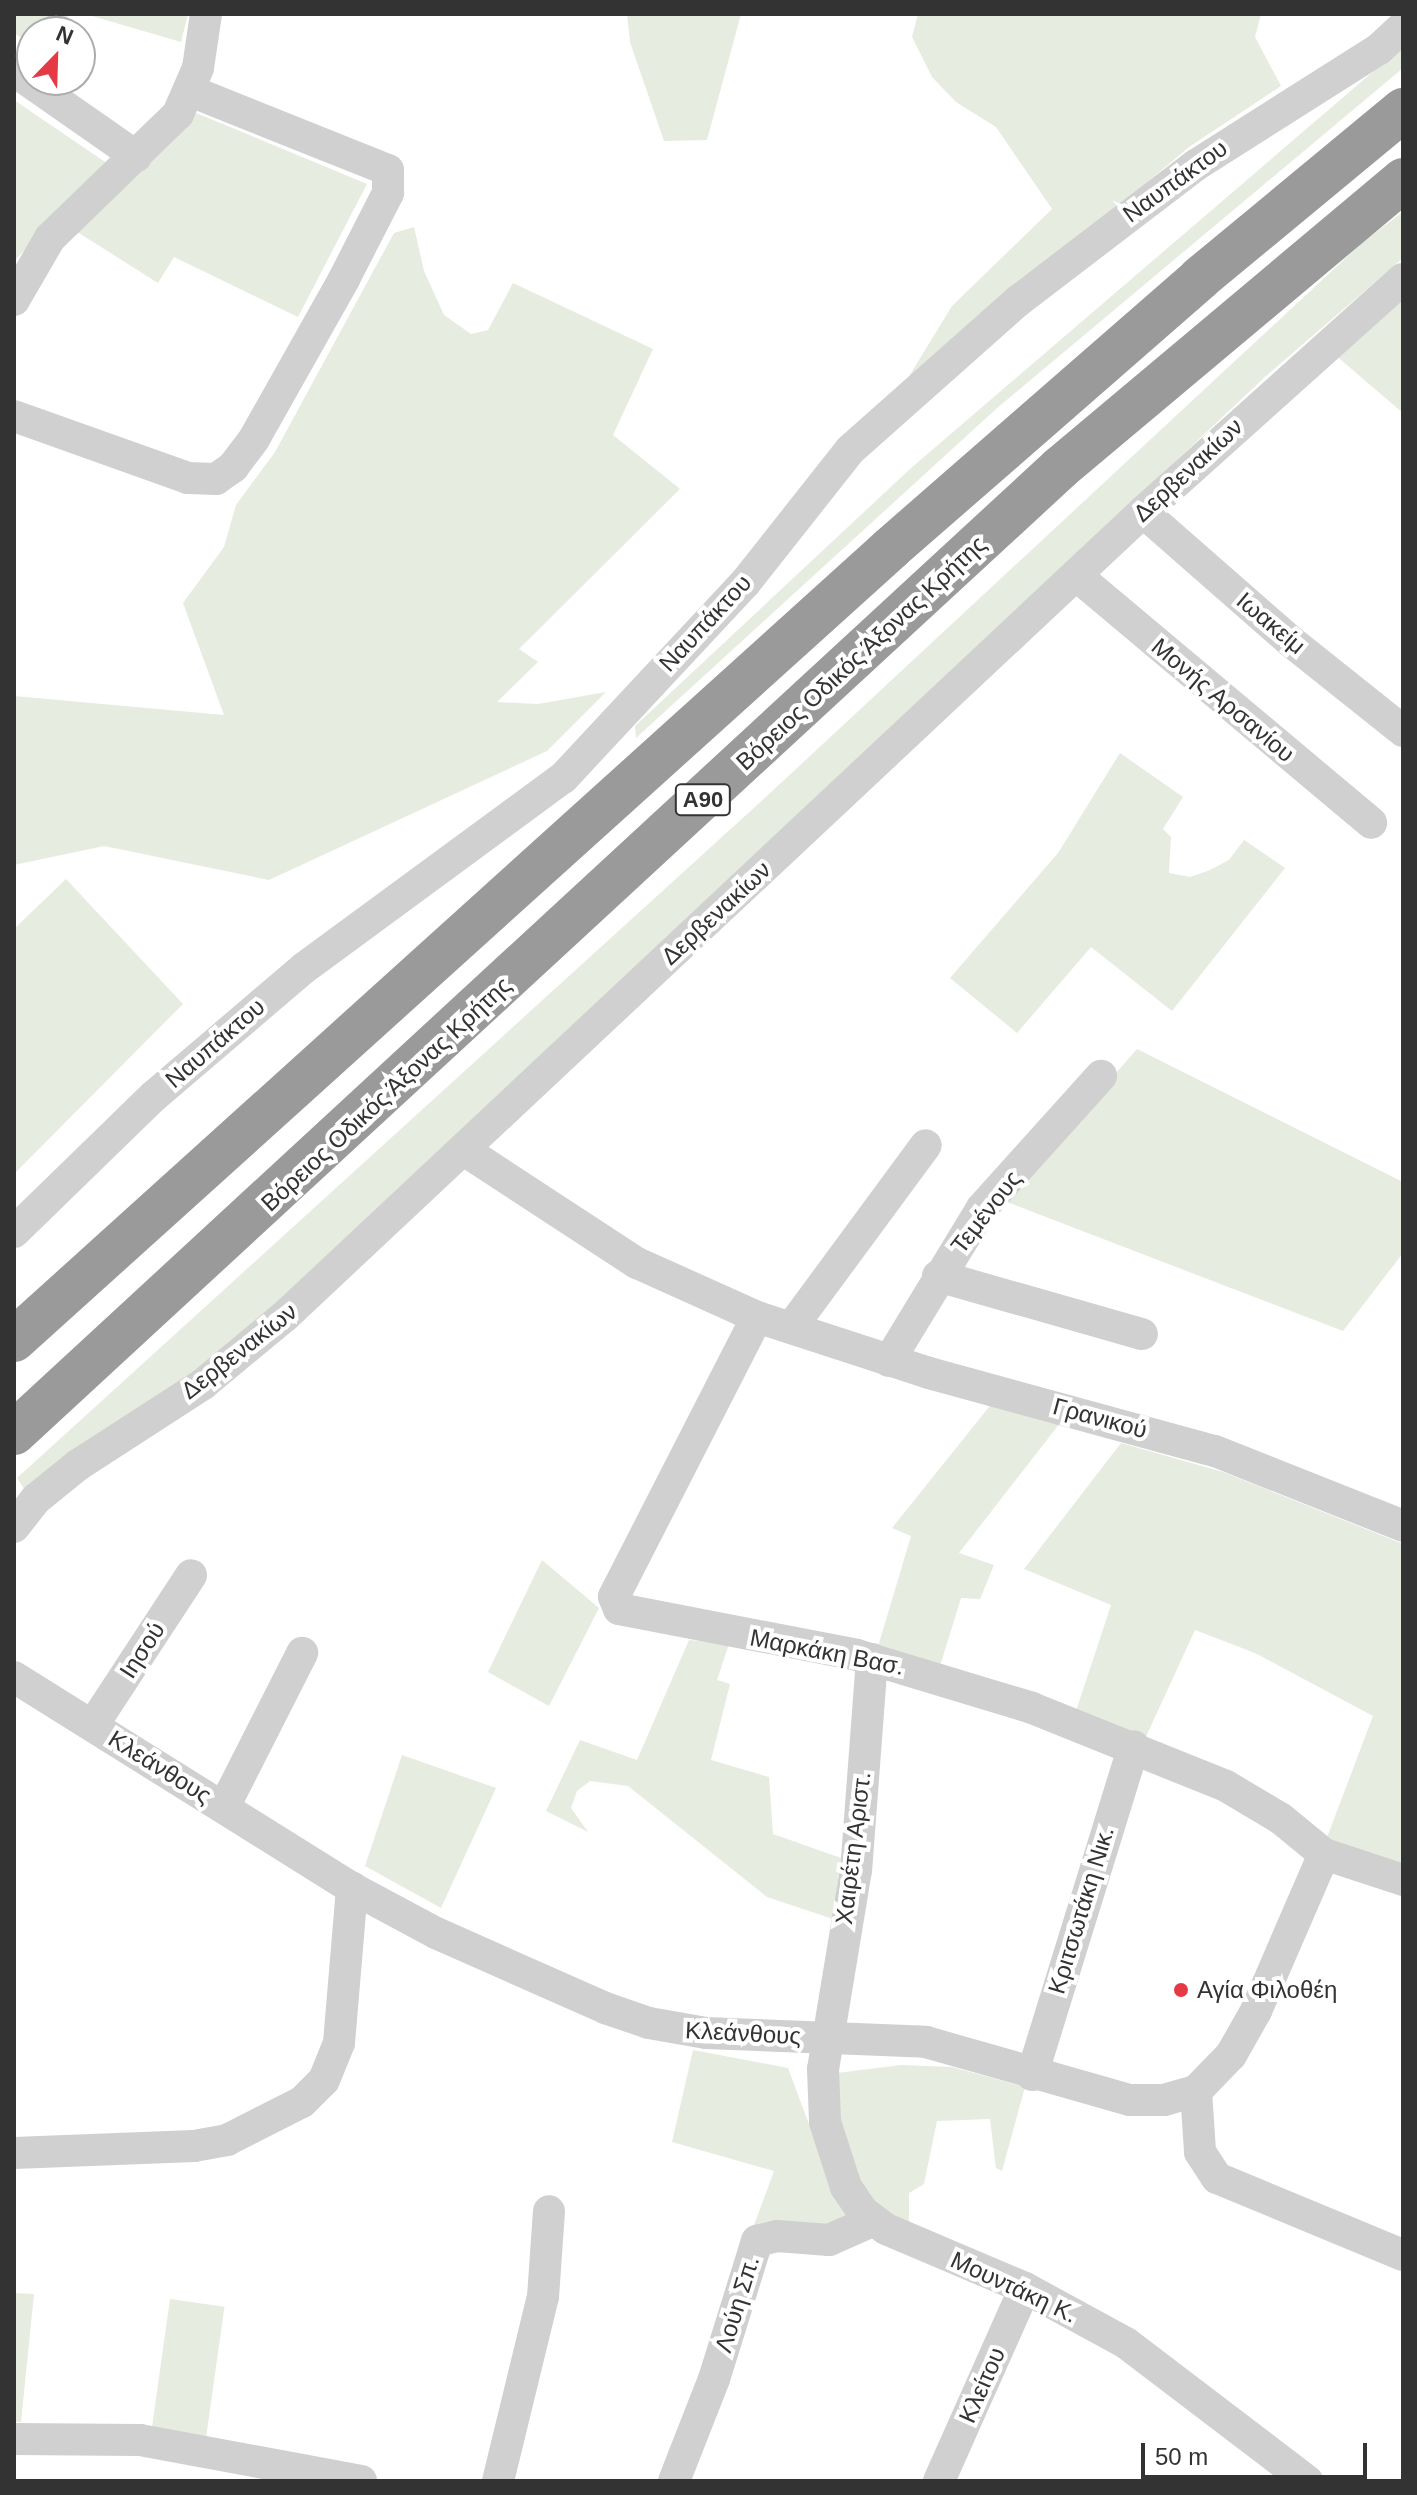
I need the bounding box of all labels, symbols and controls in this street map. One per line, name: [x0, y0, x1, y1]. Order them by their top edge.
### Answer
north arrow: [16, 16, 96, 96]
text: N: [53, 21, 77, 50]
street label: Ναυπάκτου: [1117, 133, 1233, 229]
street label: Δερβενακίων: [1127, 412, 1249, 528]
street label: Βόρειος Οδικός Άξονας Κρήτης: [730, 529, 992, 777]
street label: Ναυπάκτου: [653, 569, 757, 677]
street label: Ιωακείμ: [1231, 586, 1311, 660]
street label: Μονής Αρσανίου: [1145, 631, 1301, 769]
road number: Α90: [673, 782, 733, 818]
street label: Δερβενακίων: [655, 855, 777, 971]
street label: Βόρειος Οδικός Άξονας Κρήτης: [255, 970, 517, 1218]
street label: Ναυπάκτου: [160, 992, 270, 1094]
street label: Τεμένους: [945, 1165, 1027, 1259]
street label: Δερβενακίων: [175, 1297, 303, 1405]
street label: Γρανικού: [1050, 1392, 1150, 1444]
street label: Ιησού: [113, 1616, 171, 1684]
street label: Μαρκάκη Βασ.: [747, 1623, 907, 1681]
street label: Κλεάνθους: [103, 1724, 217, 1810]
street label: Χαιρέτη Αριστ.: [829, 1769, 877, 1927]
street label: Κριτσωτάκη Νικ.: [1042, 1823, 1120, 1997]
place label: Αγία Φιλοθέη: [1197, 1976, 1337, 2004]
marker: Αγία Φιλοθέη: [1172, 1981, 1190, 1999]
street label: Κλεάνθους: [684, 2016, 802, 2050]
street label: Μουντάκη Κ.: [946, 2245, 1082, 2329]
street label: Λούη Σπ.: [709, 2252, 765, 2356]
street label: Κλείτου: [953, 2343, 1011, 2427]
scale bar: [1145, 2427, 1371, 2477]
text: 50 m: [1155, 2443, 1208, 2470]

